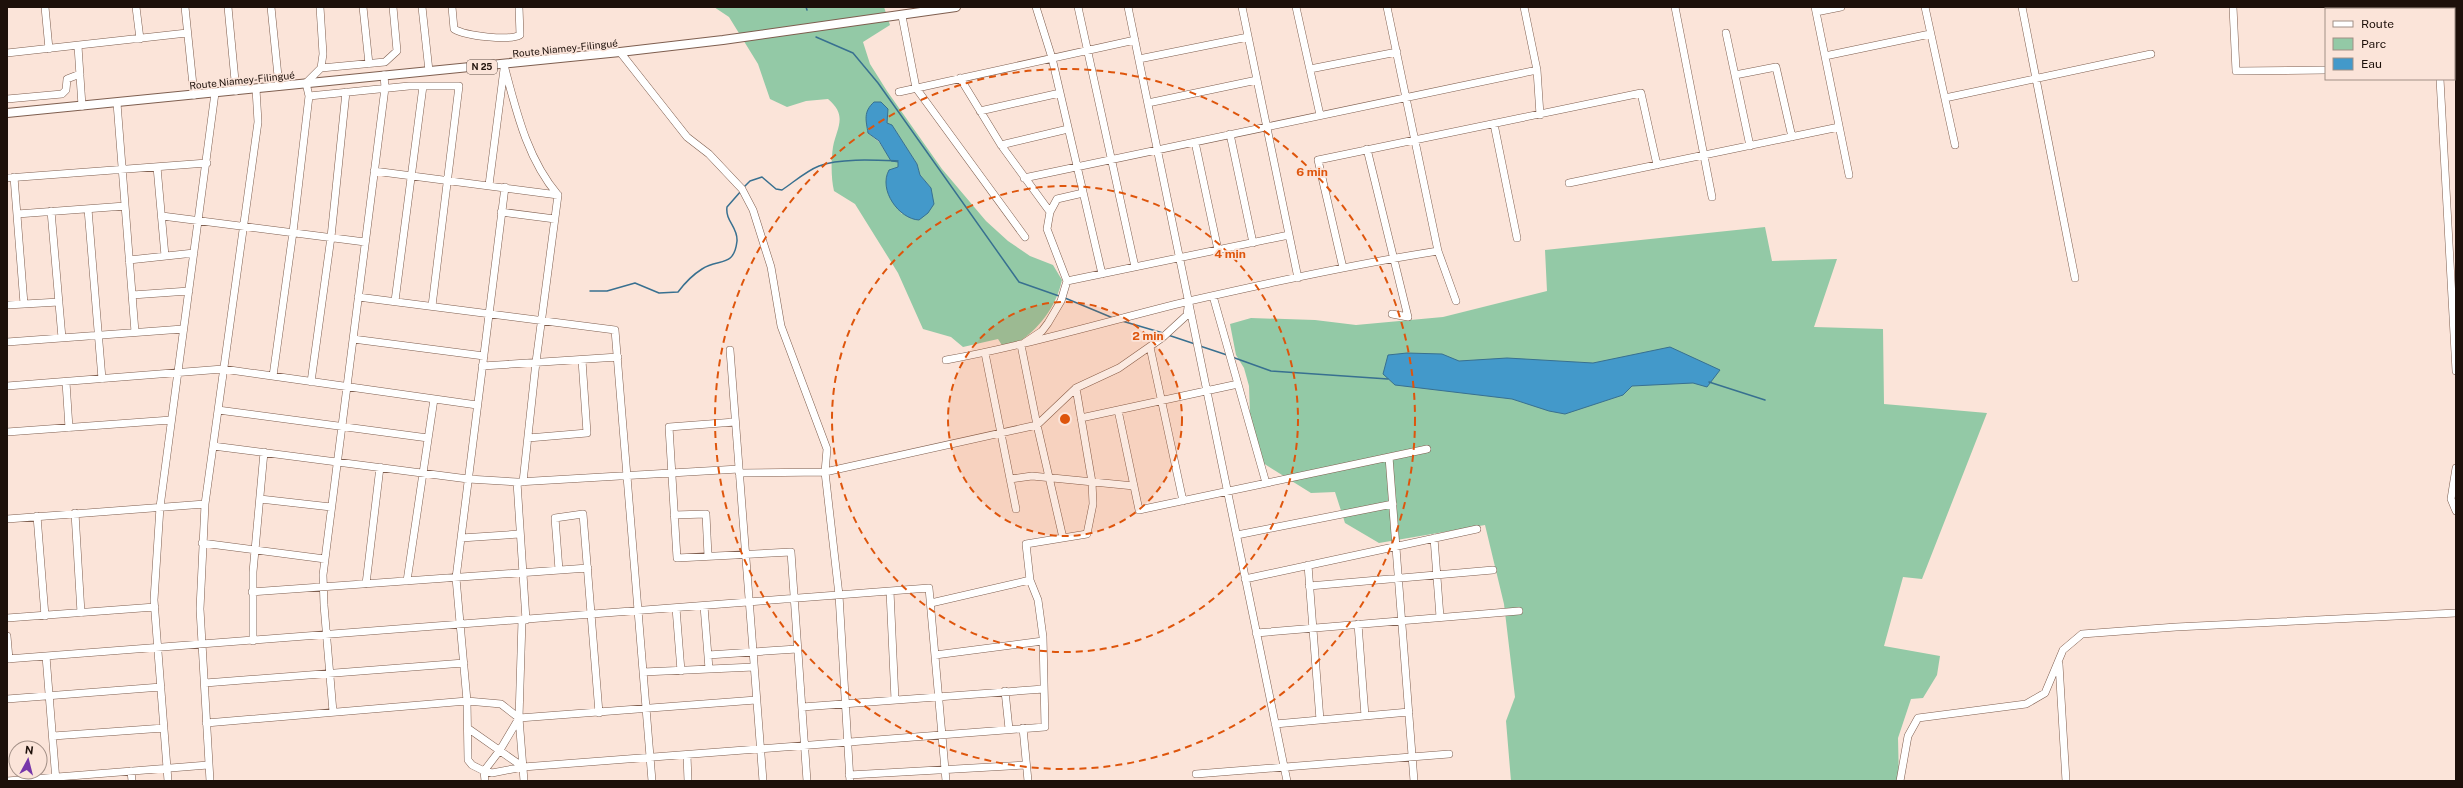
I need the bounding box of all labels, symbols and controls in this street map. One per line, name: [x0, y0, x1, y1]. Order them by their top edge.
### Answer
legend: [2325, 8, 2455, 80]
text: Route: [2361, 17, 2394, 31]
street label: Route Niamey-Filingué: [512, 36, 619, 60]
text: Parc: [2361, 37, 2386, 51]
text: Eau: [2361, 57, 2382, 71]
road number: N 25: [467, 60, 497, 74]
street label: Route Niamey-Filingué: [189, 68, 296, 92]
text: 6 min: [1296, 165, 1328, 179]
text: 4 min: [1214, 247, 1246, 261]
text: 2 min: [1132, 329, 1164, 343]
centre of rings: [1058, 412, 1072, 426]
north arrow: [8, 740, 48, 780]
text: N: [24, 744, 34, 757]

